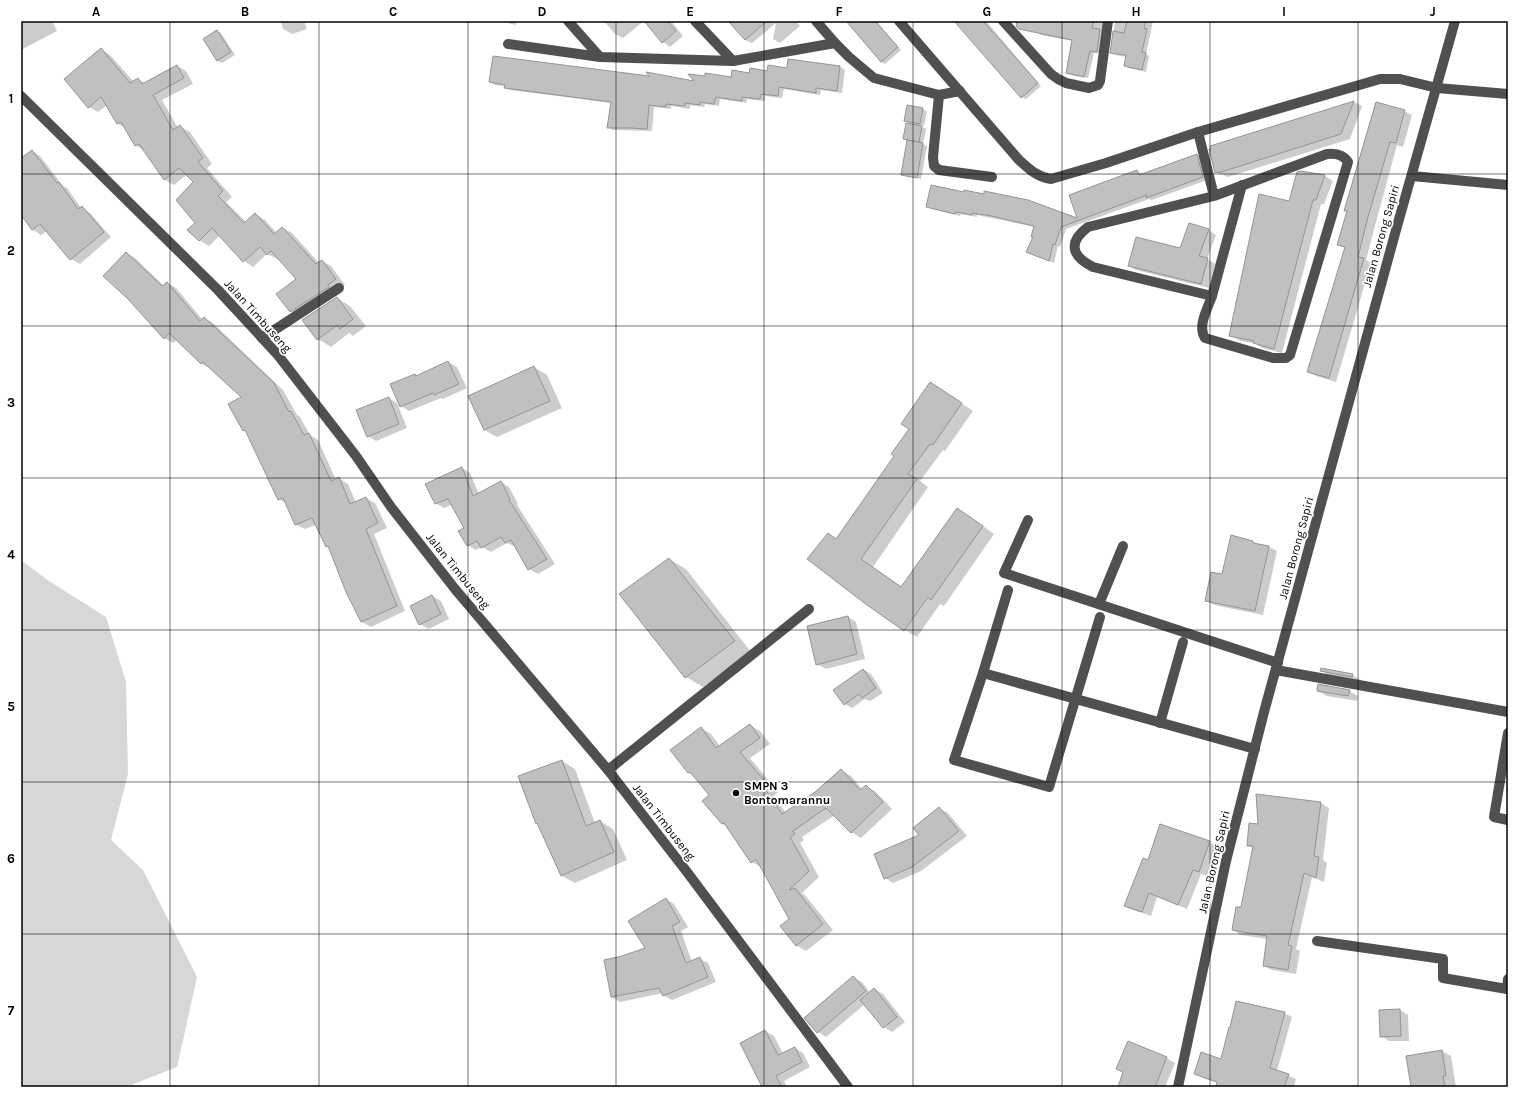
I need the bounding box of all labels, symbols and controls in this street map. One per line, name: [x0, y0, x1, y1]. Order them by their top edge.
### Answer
text: A: [92, 4, 100, 19]
text: B: [241, 4, 249, 19]
text: C: [389, 4, 397, 19]
text: D: [538, 4, 547, 19]
text: E: [686, 4, 694, 19]
text: F: [835, 4, 843, 19]
text: G: [983, 4, 991, 19]
text: H: [1131, 4, 1141, 19]
text: I: [1282, 4, 1286, 19]
text: J: [1430, 4, 1436, 19]
text: 1: [9, 91, 13, 106]
street label: Jalan Borong Sapiri: [1360, 183, 1402, 289]
text: 2: [7, 243, 15, 258]
street label: Jalan Timbuseng: [222, 277, 295, 355]
text: 3: [7, 395, 15, 410]
street label: Jalan Borong Sapiri: [1276, 495, 1316, 601]
street label: Jalan Timbuseng: [423, 530, 493, 612]
text: 4: [7, 547, 15, 562]
text: 5: [7, 699, 15, 714]
place label: SMPN 3 Bontomarannu: [744, 779, 830, 807]
street label: Jalan Timbuseng: [630, 781, 698, 863]
marker: SMPN 3 Bontomarannu: [731, 788, 741, 798]
street label: Jalan Borong Sapiri: [1195, 809, 1233, 915]
text: 6: [7, 851, 15, 866]
text: 7: [8, 1003, 15, 1018]

